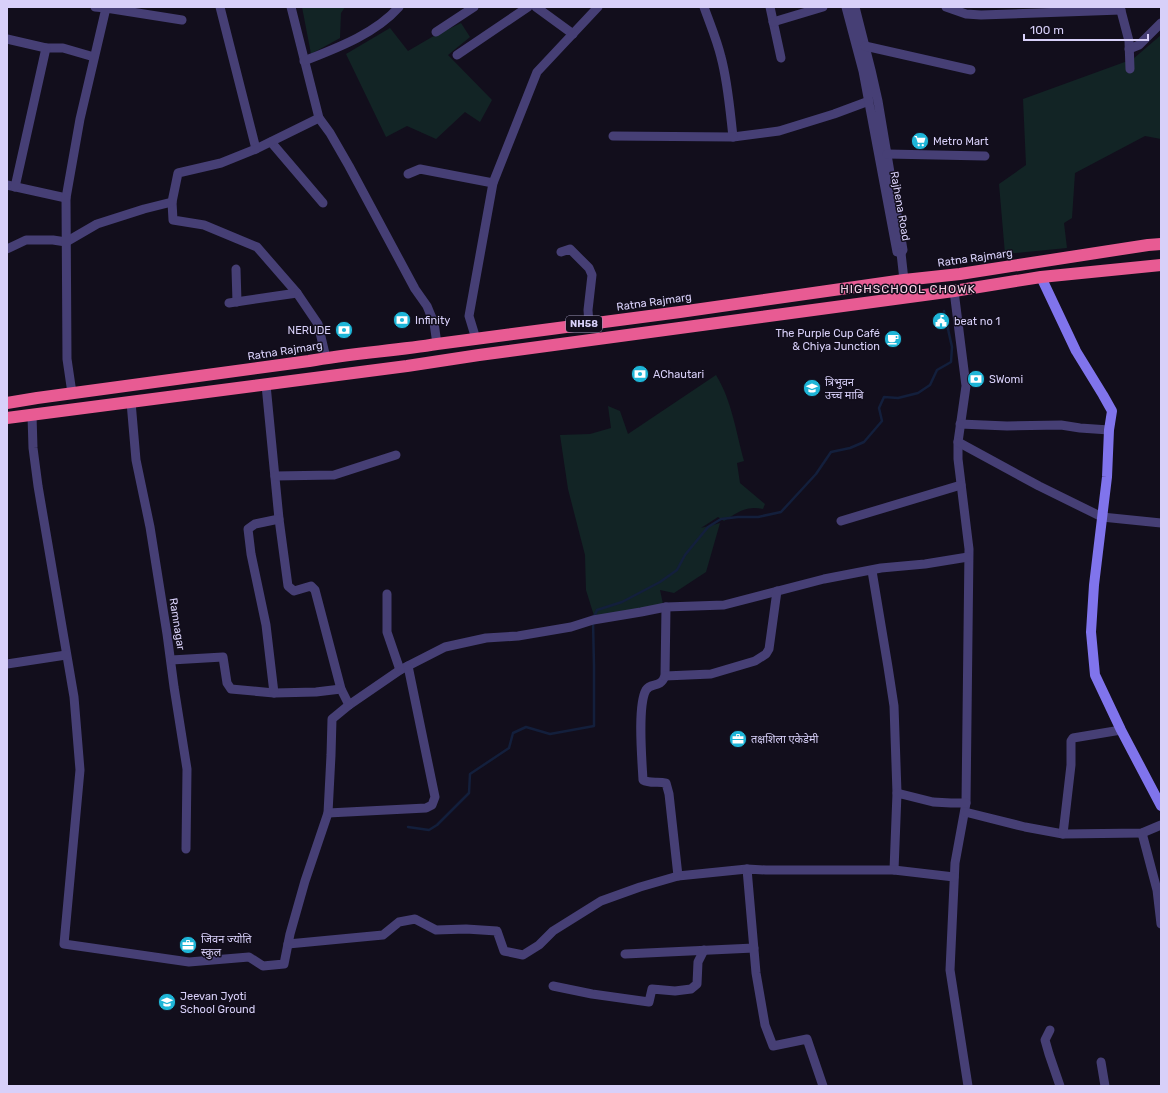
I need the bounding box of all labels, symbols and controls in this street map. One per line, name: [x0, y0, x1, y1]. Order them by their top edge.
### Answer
scale bar: [1024, 16, 1148, 42]
text: 100 m: [1030, 23, 1064, 37]
supermarket icon: Metro Mart: [910, 131, 930, 151]
place label: Metro Mart: [933, 135, 989, 148]
street label: Rajhena Road: [887, 170, 913, 242]
street label: Ratna Rajmarg: [937, 246, 1013, 270]
district label: HIGHSCHOOL CHOWK: [840, 282, 976, 296]
street label: Ratna Rajmarg: [616, 290, 692, 314]
bank icon: Infinity: [392, 310, 412, 330]
public building icon: beat no 1: [931, 311, 951, 331]
place label: Infinity: [415, 314, 450, 327]
place label: beat no 1: [954, 315, 1000, 328]
road number: NH58: [566, 316, 602, 332]
bank icon: NERUDE: [334, 320, 354, 340]
place label: NERUDE: [288, 324, 331, 337]
place label: The Purple Cup Café & Chiya Junction: [776, 327, 880, 353]
cafe icon: The Purple Cup Café & Chiya Junction: [883, 329, 903, 349]
street label: Ratna Rajmarg: [247, 339, 323, 363]
bank icon: AChautari: [630, 364, 650, 384]
place label: AChautari: [653, 368, 704, 381]
bank icon: SWomi: [966, 369, 986, 389]
place label: SWomi: [989, 373, 1023, 386]
place label: त्रिभुवन उच्च माबि: [825, 376, 864, 402]
school or university icon: त्रिभुवन उच्च माबि: [802, 378, 822, 398]
street label: Ramnagar: [166, 597, 188, 652]
office icon: तक्षशिला एकेडेमी: [728, 729, 748, 749]
place label: तक्षशिला एकेडेमी: [751, 733, 818, 746]
place label: जिवन ज्योति स्कुल: [201, 933, 252, 959]
office icon: जिवन ज्योति स्कुल: [178, 935, 198, 955]
place label: Jeevan Jyoti School Ground: [180, 990, 255, 1016]
school or university icon: Jeevan Jyoti School Ground: [157, 992, 177, 1012]

